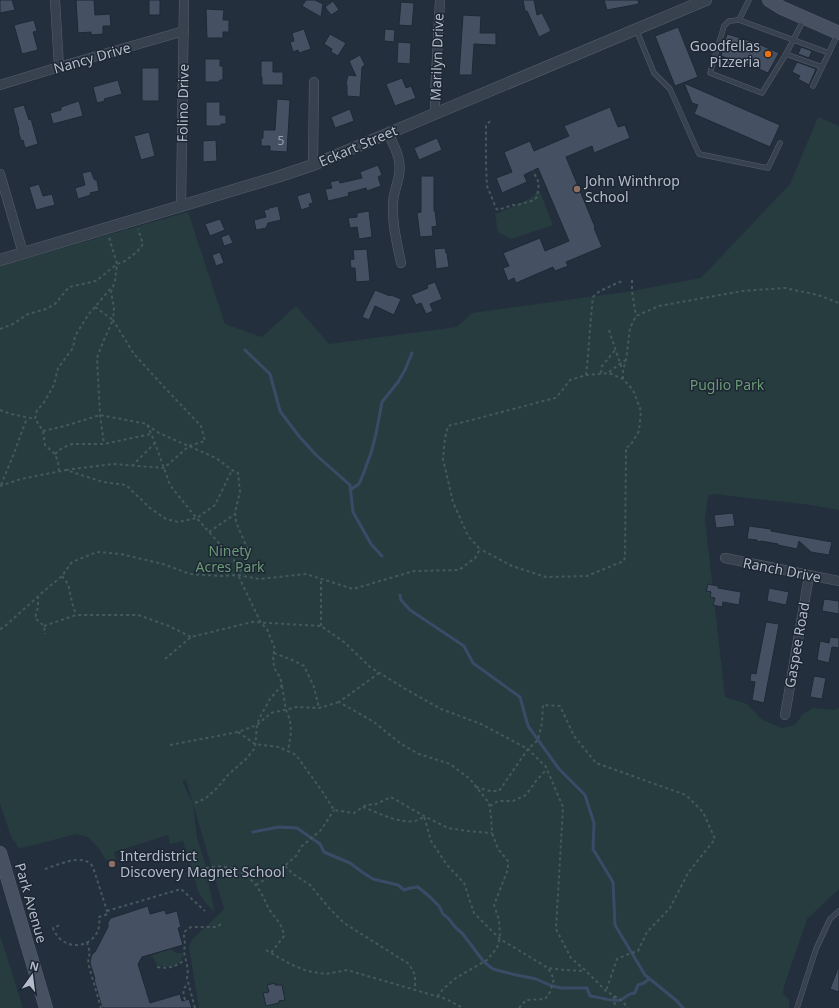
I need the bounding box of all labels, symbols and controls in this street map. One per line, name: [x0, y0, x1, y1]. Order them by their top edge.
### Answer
street label: Marilyn Drive: [425, 13, 448, 101]
place label: Goodfellas Pizzeria: [690, 36, 760, 71]
street label: Nancy Drive: [51, 37, 133, 78]
marker: Goodfellas Pizzeria: [763, 49, 773, 59]
street label: Folino Drive: [172, 64, 193, 142]
street label: Eckart Street: [316, 121, 400, 171]
house number: 5: [278, 132, 285, 149]
place label: John Winthrop School: [583, 171, 680, 206]
marker: John Winthrop School: [572, 184, 582, 194]
park label: Puglio Park: [690, 375, 765, 394]
park label: Ninety Acres Park: [196, 541, 265, 576]
street label: Ranch Drive: [742, 553, 823, 586]
street label: Gaspee Road: [780, 601, 813, 689]
place label: Interdistrict Discovery Magnet School: [120, 846, 285, 881]
marker: Interdistrict Discovery Magnet School: [107, 859, 117, 869]
street label: Park Avenue: [11, 861, 52, 945]
north arrow: [12, 956, 52, 996]
text: N: [28, 957, 41, 974]

